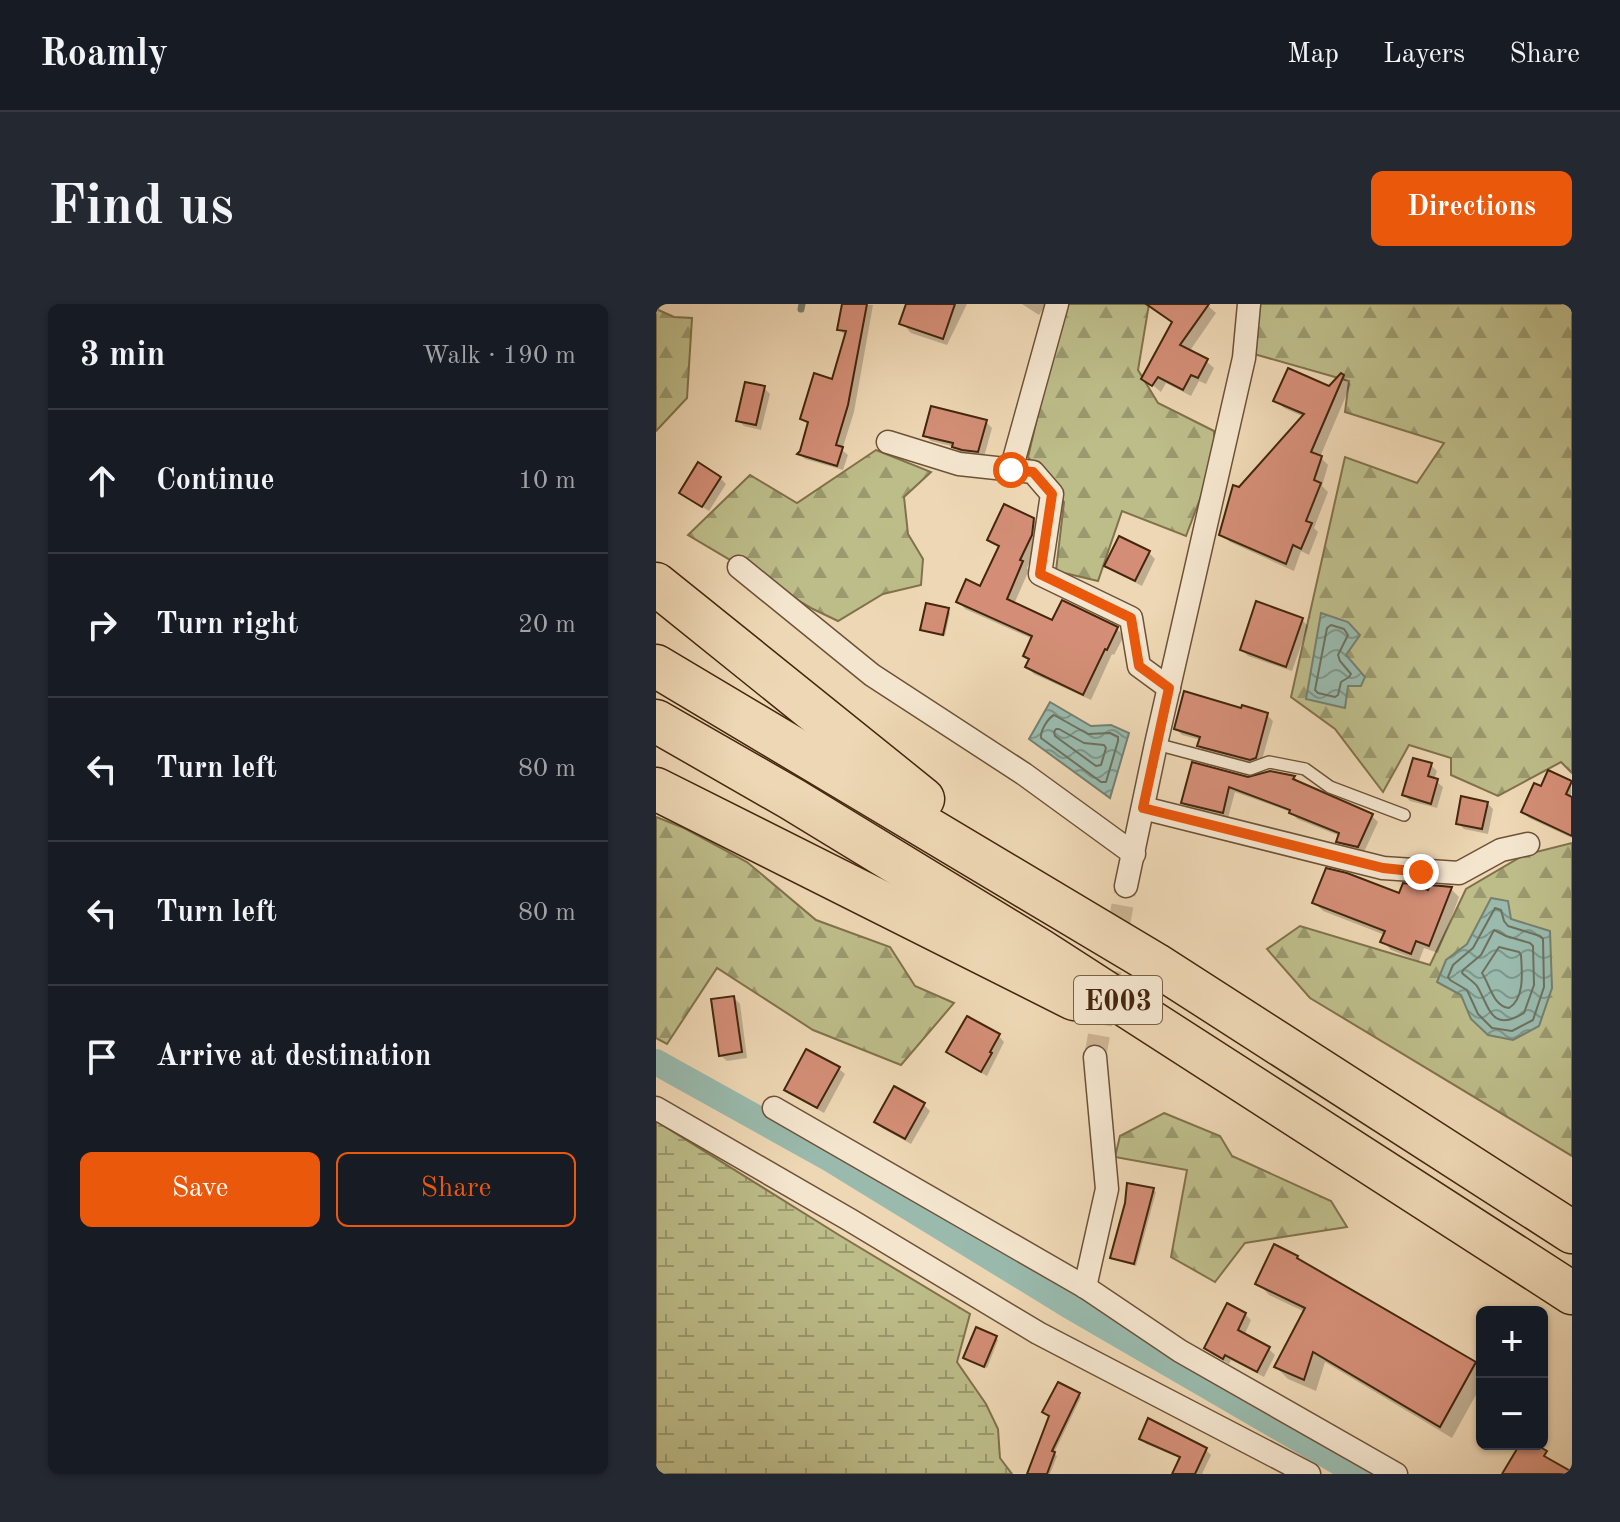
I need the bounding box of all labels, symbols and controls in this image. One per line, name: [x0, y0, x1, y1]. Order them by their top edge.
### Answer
text: Roamly: [40, 36, 168, 74]
text: Map: [1287, 41, 1339, 69]
text: Layers: [1383, 41, 1465, 69]
text: Share: [1509, 41, 1580, 69]
button: Directions: [1371, 171, 1572, 246]
text: Find us: [48, 180, 234, 236]
text: 3 min: [80, 339, 165, 373]
text: Walk · 190 m: [422, 343, 576, 369]
route start: [993, 452, 1029, 488]
icon: ahead: [80, 459, 124, 503]
text: Continue: [156, 466, 275, 496]
text: 10 m: [518, 468, 576, 494]
icon: right: [80, 603, 124, 647]
text: Turn right: [156, 610, 298, 640]
text: 20 m: [518, 612, 576, 638]
icon: left: [80, 747, 124, 791]
text: Turn left: [156, 754, 277, 784]
text: 80 m: [518, 756, 576, 782]
route end: [1403, 854, 1439, 890]
icon: left: [80, 891, 124, 935]
text: Turn left: [156, 898, 277, 928]
text: 80 m: [518, 900, 576, 926]
road number: E003: [1074, 976, 1162, 1024]
icon: arrive: [80, 1035, 124, 1079]
text: Arrive at destination: [156, 1042, 431, 1072]
button: Save: [80, 1152, 320, 1227]
button: Share: [336, 1152, 576, 1227]
map controls: [1476, 1306, 1548, 1450]
button: +: [1476, 1306, 1548, 1378]
button: −: [1476, 1378, 1548, 1450]

